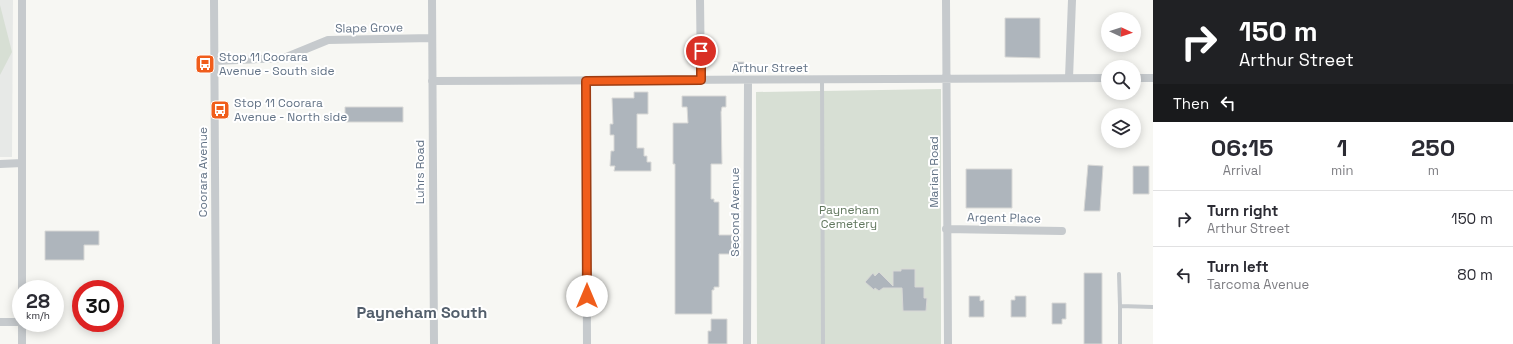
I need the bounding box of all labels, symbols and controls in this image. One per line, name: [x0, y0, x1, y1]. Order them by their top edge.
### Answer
north arrow: [1101, 12, 1141, 52]
map controls: [1101, 12, 1141, 148]
text: 150 m: [1239, 13, 1318, 49]
icon: right: [1173, 16, 1225, 68]
street label: Slape Grove: [335, 19, 403, 37]
pin: [684, 34, 718, 68]
icon: arrive: [690, 40, 712, 62]
text: Arthur Street: [1239, 48, 1354, 71]
place label: Stop 11 Coorara Avenue - South side: [219, 49, 334, 79]
bus stop icon: Stop 11 Coorara Avenue - South side: [194, 53, 216, 75]
street label: Arthur Street: [732, 60, 808, 76]
button: search: [1101, 60, 1141, 100]
icon: left: [1217, 92, 1239, 114]
text: Then: [1173, 94, 1209, 113]
place label: Stop 11 Coorara Avenue - North side: [234, 95, 347, 125]
bus stop icon: Stop 11 Coorara Avenue - North side: [209, 99, 231, 121]
button: layers: [1101, 108, 1141, 148]
street label: Coorara Avenue: [195, 127, 211, 217]
text: 06:15: [1211, 132, 1273, 163]
text: 1: [1337, 132, 1348, 163]
text: 250: [1411, 132, 1455, 163]
street label: Marian Road: [926, 136, 942, 208]
street label: Luhrs Road: [412, 140, 428, 204]
text: Arrival: [1223, 162, 1261, 179]
text: min: [1331, 162, 1353, 179]
text: m: [1428, 162, 1439, 179]
street label: Second Avenue: [727, 167, 743, 257]
text: Turn right: [1207, 201, 1278, 220]
park label: Payneham Cemetery: [819, 202, 879, 232]
icon: right: [1173, 208, 1195, 230]
street label: Argent Place: [967, 209, 1041, 227]
text: 150 m: [1451, 209, 1493, 228]
text: Arthur Street: [1207, 220, 1290, 237]
text: Turn left: [1207, 257, 1269, 276]
icon: left: [1173, 264, 1195, 286]
text: 80 m: [1457, 265, 1493, 284]
position arrow: [566, 275, 608, 317]
text: Tarcoma Avenue: [1207, 276, 1309, 293]
speed limit sign: 30: [72, 280, 124, 332]
text: 28: [26, 288, 50, 314]
district label: Payneham South: [357, 302, 487, 323]
text: km/h: [26, 309, 50, 322]

